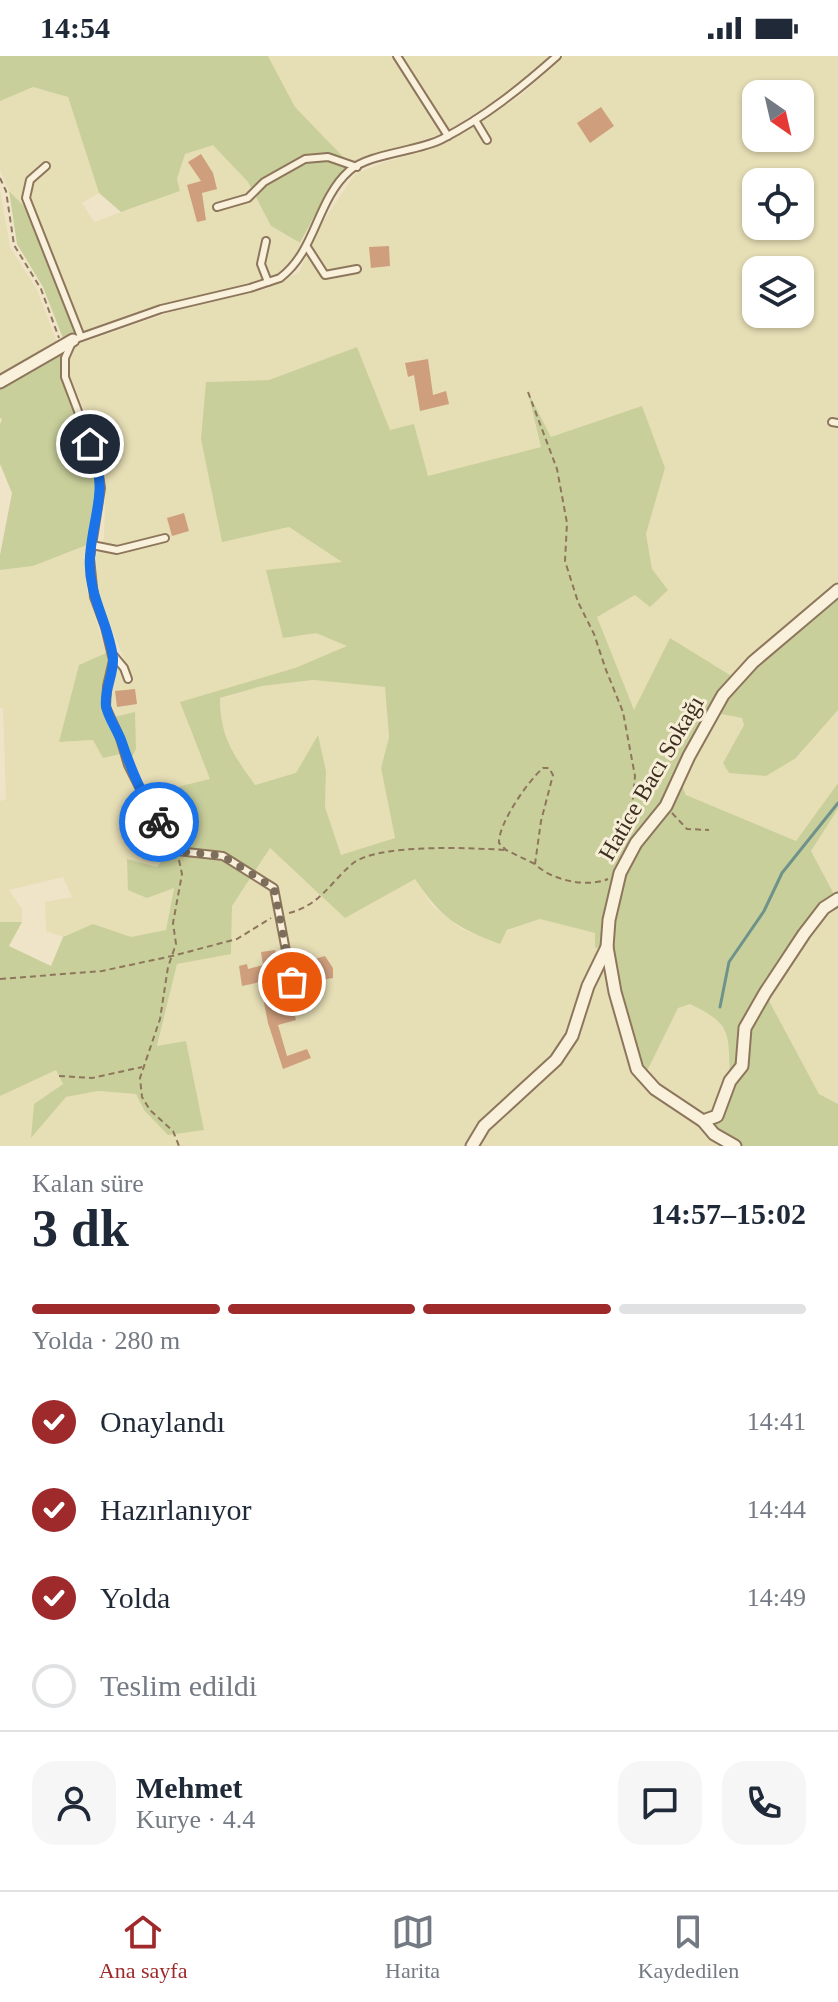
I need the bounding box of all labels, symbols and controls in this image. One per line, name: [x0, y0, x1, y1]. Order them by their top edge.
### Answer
text: 14:54: [40, 11, 110, 44]
north arrow: [742, 80, 814, 152]
map controls: [742, 80, 814, 328]
button: locate: [742, 168, 814, 240]
button: layers: [742, 256, 814, 328]
pin: [56, 410, 124, 478]
icon: home: [68, 422, 112, 466]
street label: Hatice Bacı Sokağı: [593, 691, 709, 865]
courier: [119, 782, 199, 862]
icon: bike: [137, 800, 181, 844]
pin: [258, 948, 326, 1016]
icon: bag: [270, 960, 314, 1004]
text: Kalan süre: [32, 1169, 144, 1198]
text: 14:57–15:02: [651, 1197, 806, 1230]
text: 3 dk: [32, 1200, 129, 1257]
text: Yolda · 280 m: [32, 1326, 180, 1355]
icon: check: [32, 1400, 76, 1444]
text: Onaylandı: [100, 1405, 225, 1438]
text: 14:41: [747, 1407, 806, 1436]
icon: check: [32, 1488, 76, 1532]
text: Hazırlanıyor: [100, 1493, 252, 1526]
text: 14:44: [747, 1495, 806, 1524]
icon: check: [32, 1576, 76, 1620]
text: Yolda: [100, 1581, 170, 1614]
text: 14:49: [747, 1583, 806, 1612]
text: Teslim edildi: [100, 1669, 257, 1702]
button: person: [32, 1761, 116, 1845]
button: chat: [618, 1761, 702, 1845]
button: phone: [722, 1761, 806, 1845]
text: Mehmet: [136, 1771, 243, 1804]
text: Kurye · 4.4: [136, 1805, 255, 1834]
tab: Ana sayfa: [99, 1910, 187, 1984]
tab: Harita: [385, 1910, 440, 1984]
tab: Kaydedilen: [638, 1910, 739, 1984]

